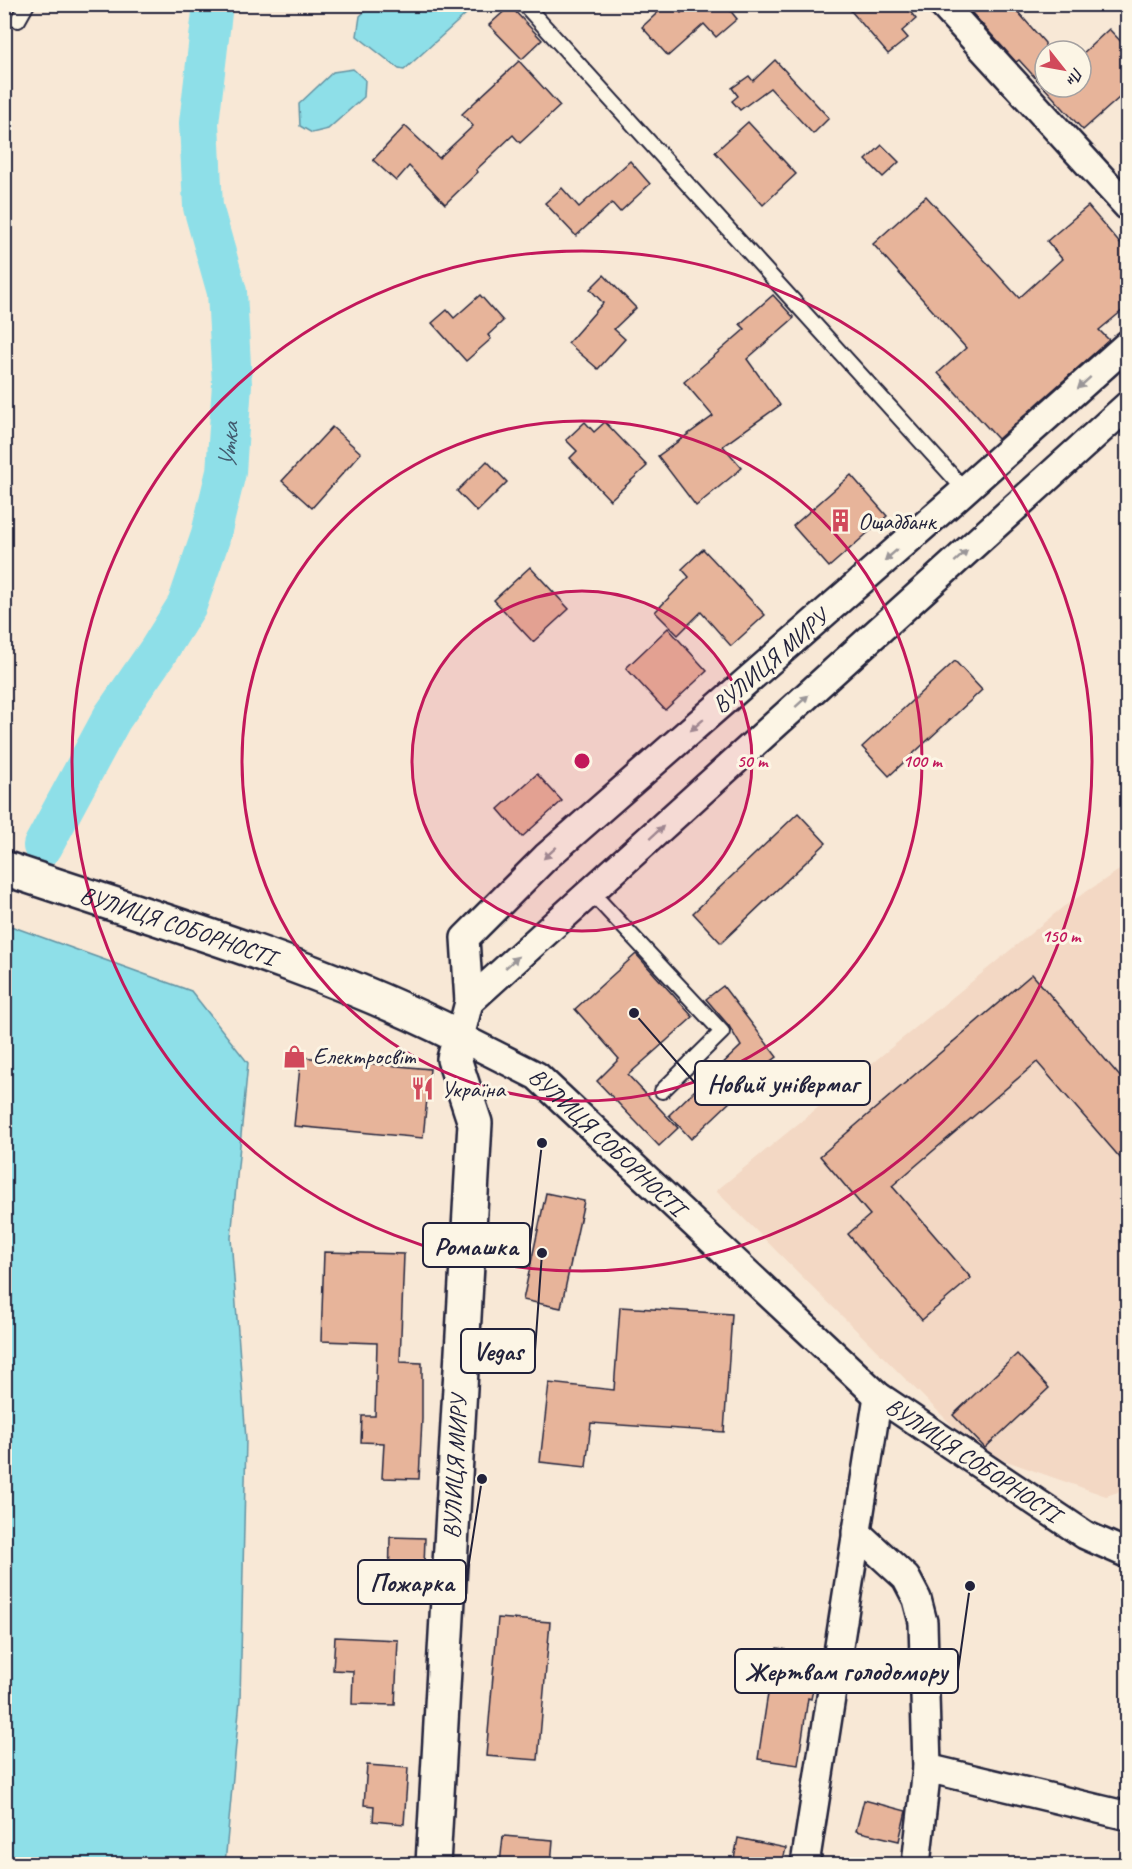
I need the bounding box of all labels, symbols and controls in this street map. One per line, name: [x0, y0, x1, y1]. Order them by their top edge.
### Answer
north arrow: [1033, 39, 1093, 99]
text: Пн: [1062, 64, 1088, 89]
one-way arrow: [1077, 376, 1092, 389]
water label: Утка: [210, 419, 246, 470]
place label: Ощадбанк: [858, 506, 938, 536]
building icon: Ощадбанк: [827, 508, 853, 534]
one-way arrow: [884, 548, 899, 561]
one-way arrow: [954, 549, 969, 563]
street label: ВУЛИЦЯ МИРУ: [706, 600, 837, 719]
one-way arrow: [794, 694, 809, 708]
one-way arrow: [690, 718, 705, 731]
text: 50 m: [737, 750, 769, 772]
text: 100 m: [903, 750, 943, 772]
centre of rings: [572, 751, 592, 771]
one-way arrow: [650, 825, 665, 839]
one-way arrow: [543, 846, 558, 860]
street label: ВУЛИЦЯ СОБОРНОСТІ: [76, 879, 284, 974]
text: 150 m: [1042, 925, 1082, 947]
one-way arrow: [505, 956, 519, 970]
place label: Електросвіт: [313, 1041, 416, 1071]
shop icon: Електросвіт: [282, 1043, 308, 1069]
street label: ВУЛИЦЯ СОБОРНОСТІ: [523, 1061, 695, 1226]
callout: Новий універмаг: [695, 1061, 870, 1105]
text: Новий універмаг: [707, 1067, 862, 1100]
place label: Україна: [441, 1074, 506, 1104]
restaurant icon: Україна: [410, 1076, 436, 1102]
callout: Ромашка: [423, 1223, 530, 1267]
text: Ромашка: [434, 1230, 520, 1263]
callout: Vegas: [461, 1329, 535, 1373]
text: Vegas: [473, 1335, 526, 1368]
street label: ВУЛИЦЯ МИРУ: [436, 1391, 474, 1539]
street label: ВУЛИЦЯ СОБОРНОСТІ: [880, 1391, 1070, 1532]
callout: Пожарка: [358, 1560, 466, 1604]
text: Пожарка: [370, 1566, 457, 1599]
callout: Жертвам голодомору: [735, 1649, 958, 1693]
text: Жертвам голодомору: [745, 1655, 950, 1688]

